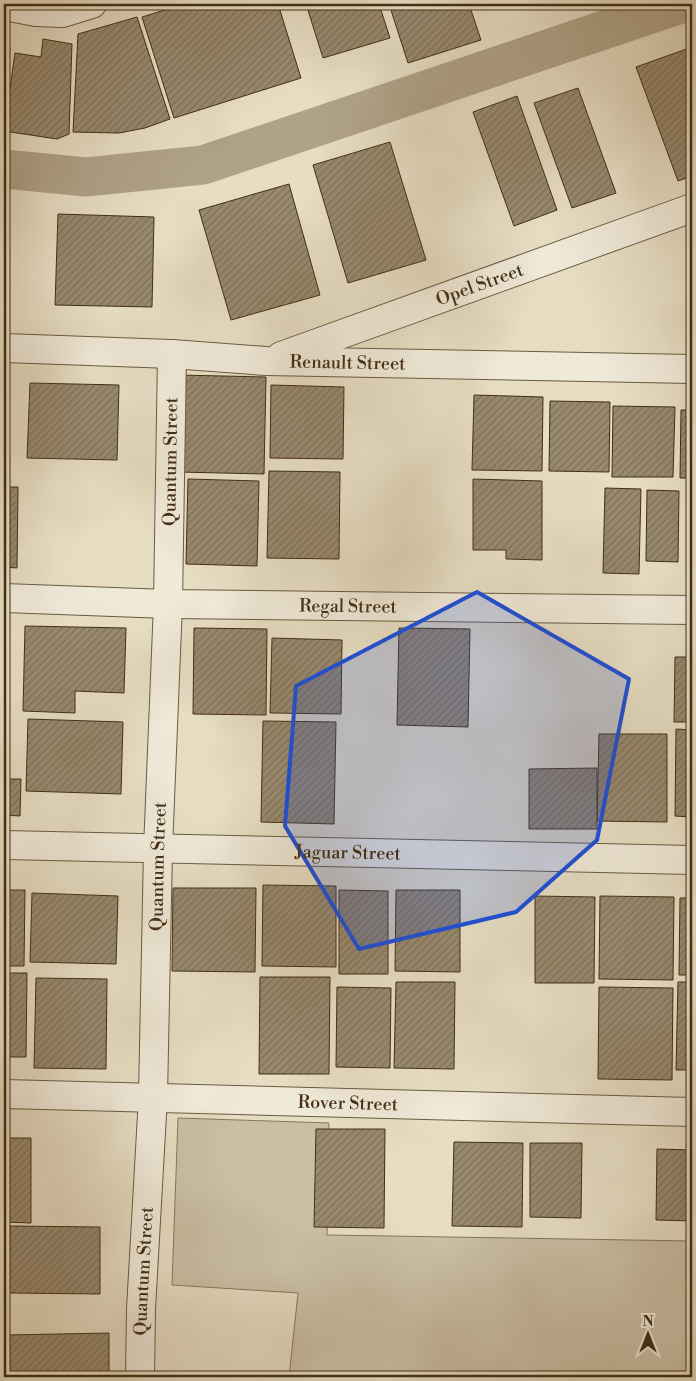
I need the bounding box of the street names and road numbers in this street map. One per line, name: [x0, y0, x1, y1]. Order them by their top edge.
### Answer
street label: Opel Street: [433, 258, 527, 311]
street label: Renault Street: [289, 350, 406, 375]
street label: Quantum Street: [158, 396, 183, 526]
street label: Regal Street: [299, 594, 398, 618]
street label: Quantum Street: [145, 801, 171, 931]
street label: Jaguar Street: [294, 840, 402, 865]
street label: Rover Street: [297, 1090, 399, 1116]
street label: Quantum Street: [129, 1205, 158, 1336]

